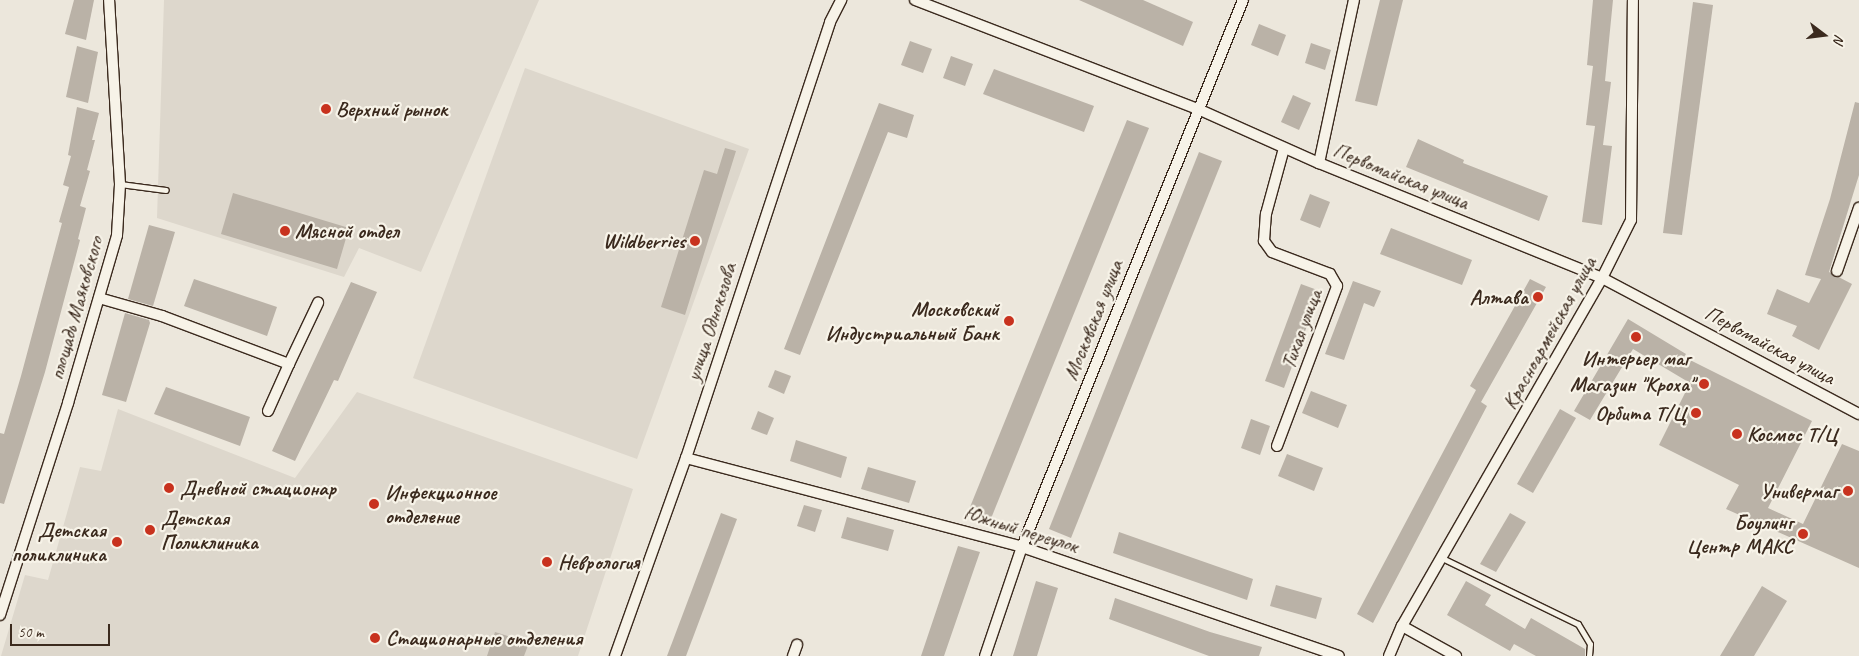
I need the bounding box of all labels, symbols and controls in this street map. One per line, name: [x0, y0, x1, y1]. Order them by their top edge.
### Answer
north arrow: [1799, 10, 1849, 60]
text: N: [1830, 33, 1848, 45]
place label: Верхний рынок: [336, 96, 448, 122]
marker: Верхний рынок: [320, 103, 332, 115]
street label: Первомайская улица: [1329, 137, 1473, 215]
place label: Мясной отдел: [295, 218, 399, 244]
marker: Мясной отдел: [279, 225, 291, 237]
place label: Wildberries: [603, 228, 685, 254]
street label: площадь Маяковского: [43, 233, 109, 383]
marker: Wildberries: [689, 235, 701, 247]
street label: Красноармейская улица: [1496, 252, 1602, 414]
street label: Московская улица: [1057, 256, 1129, 384]
street label: улица Однокозова: [680, 260, 742, 384]
place label: Алтава: [1470, 284, 1528, 310]
street label: Тихая улица: [1275, 285, 1327, 373]
marker: Алтава: [1532, 291, 1544, 303]
place label: Московский Индустриальный Банк: [825, 296, 999, 346]
street label: Первомайская улица: [1700, 300, 1840, 390]
marker: Московский Индустриальный Банк: [1003, 315, 1015, 327]
marker: Интерьер маг: [1630, 331, 1642, 343]
place label: Интерьер маг: [1582, 345, 1690, 371]
place label: Магазин "Кроха": [1570, 371, 1694, 397]
marker: Магазин "Кроха": [1698, 378, 1710, 390]
place label: Орбита Т/Ц: [1595, 400, 1686, 426]
marker: Орбита Т/Ц: [1690, 407, 1702, 419]
place label: Космос Т/Ц: [1747, 421, 1838, 447]
marker: Космос Т/Ц: [1731, 428, 1743, 440]
place label: Дневной стационар: [180, 475, 336, 501]
place label: Универмаг: [1760, 478, 1838, 504]
place label: Инфекционное отделение: [385, 479, 497, 529]
marker: Дневной стационар: [162, 481, 176, 495]
marker: Универмаг: [1842, 485, 1854, 497]
marker: Инфекционное отделение: [367, 497, 381, 511]
street label: Южный переулок: [961, 500, 1081, 558]
place label: Детская Поликлиника: [161, 505, 258, 555]
place label: Боулинг Центр МАКС: [1687, 509, 1793, 559]
place label: Детская поликлиника: [12, 517, 106, 567]
marker: Детская Поликлиника: [143, 523, 157, 537]
marker: Боулинг Центр МАКС: [1797, 528, 1809, 540]
marker: Детская поликлиника: [110, 535, 124, 549]
place label: Неврология: [558, 549, 640, 575]
marker: Неврология: [540, 555, 554, 569]
scale bar: [12, 614, 112, 646]
text: 50 m: [18, 623, 44, 642]
place label: Стационарные отделения: [386, 625, 579, 651]
marker: Стационарные отделения: [368, 631, 382, 645]

